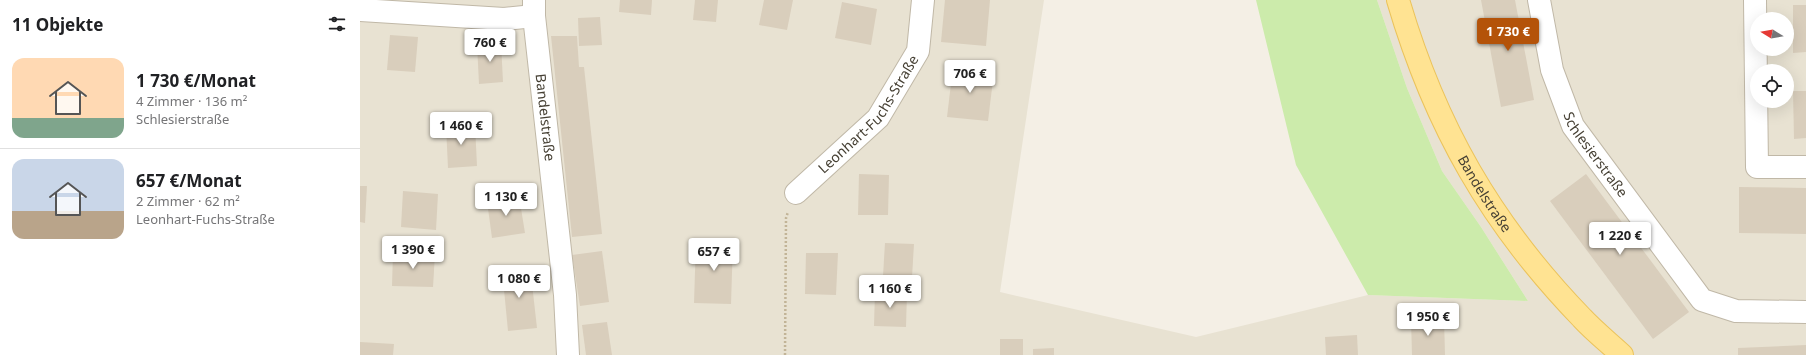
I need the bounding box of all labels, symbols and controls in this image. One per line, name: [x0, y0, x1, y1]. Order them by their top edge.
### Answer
north arrow: [1750, 12, 1794, 56]
map controls: [1750, 12, 1794, 108]
text: 11 Objekte: [12, 13, 103, 36]
icon: filters: [326, 13, 348, 35]
pin: 1 730 €: [1471, 18, 1545, 52]
text: 1 730 €: [1486, 22, 1530, 40]
pin: 760 €: [462, 29, 518, 63]
text: 760 €: [473, 33, 507, 51]
street label: Leonhart-Fuchs-Straße: [814, 51, 923, 177]
pin: 706 €: [942, 60, 998, 94]
text: 706 €: [953, 64, 987, 82]
button: locate: [1750, 64, 1794, 108]
text: 1 730 €/Monat: [136, 69, 256, 92]
street label: Bandelstraße: [531, 73, 560, 162]
icon: home: [44, 74, 92, 122]
text: 4 Zimmer · 136 m²: [136, 92, 247, 110]
street label: Schlesierstraße: [1560, 109, 1632, 201]
text: Schlesierstraße: [136, 110, 229, 128]
pin: 1 460 €: [424, 112, 498, 146]
text: 1 460 €: [439, 116, 483, 134]
street label: Bandelstraße: [1454, 152, 1516, 236]
text: 657 €/Monat: [136, 169, 242, 192]
icon: home: [44, 175, 92, 223]
pin: 1 130 €: [469, 183, 543, 217]
text: 1 130 €: [484, 187, 528, 205]
text: 2 Zimmer · 62 m²: [136, 192, 240, 210]
text: Leonhart-Fuchs-Straße: [136, 210, 275, 228]
pin: 1 220 €: [1583, 222, 1657, 256]
text: 1 220 €: [1598, 226, 1642, 244]
pin: 1 390 €: [376, 236, 450, 270]
pin: 657 €: [686, 238, 742, 272]
text: 1 390 €: [391, 240, 435, 258]
text: 657 €: [697, 242, 731, 260]
pin: 1 080 €: [482, 265, 556, 299]
text: 1 080 €: [497, 269, 541, 287]
pin: 1 160 €: [853, 275, 927, 309]
text: 1 160 €: [868, 279, 912, 297]
pin: 1 950 €: [1391, 303, 1465, 337]
text: 1 950 €: [1406, 307, 1450, 325]

